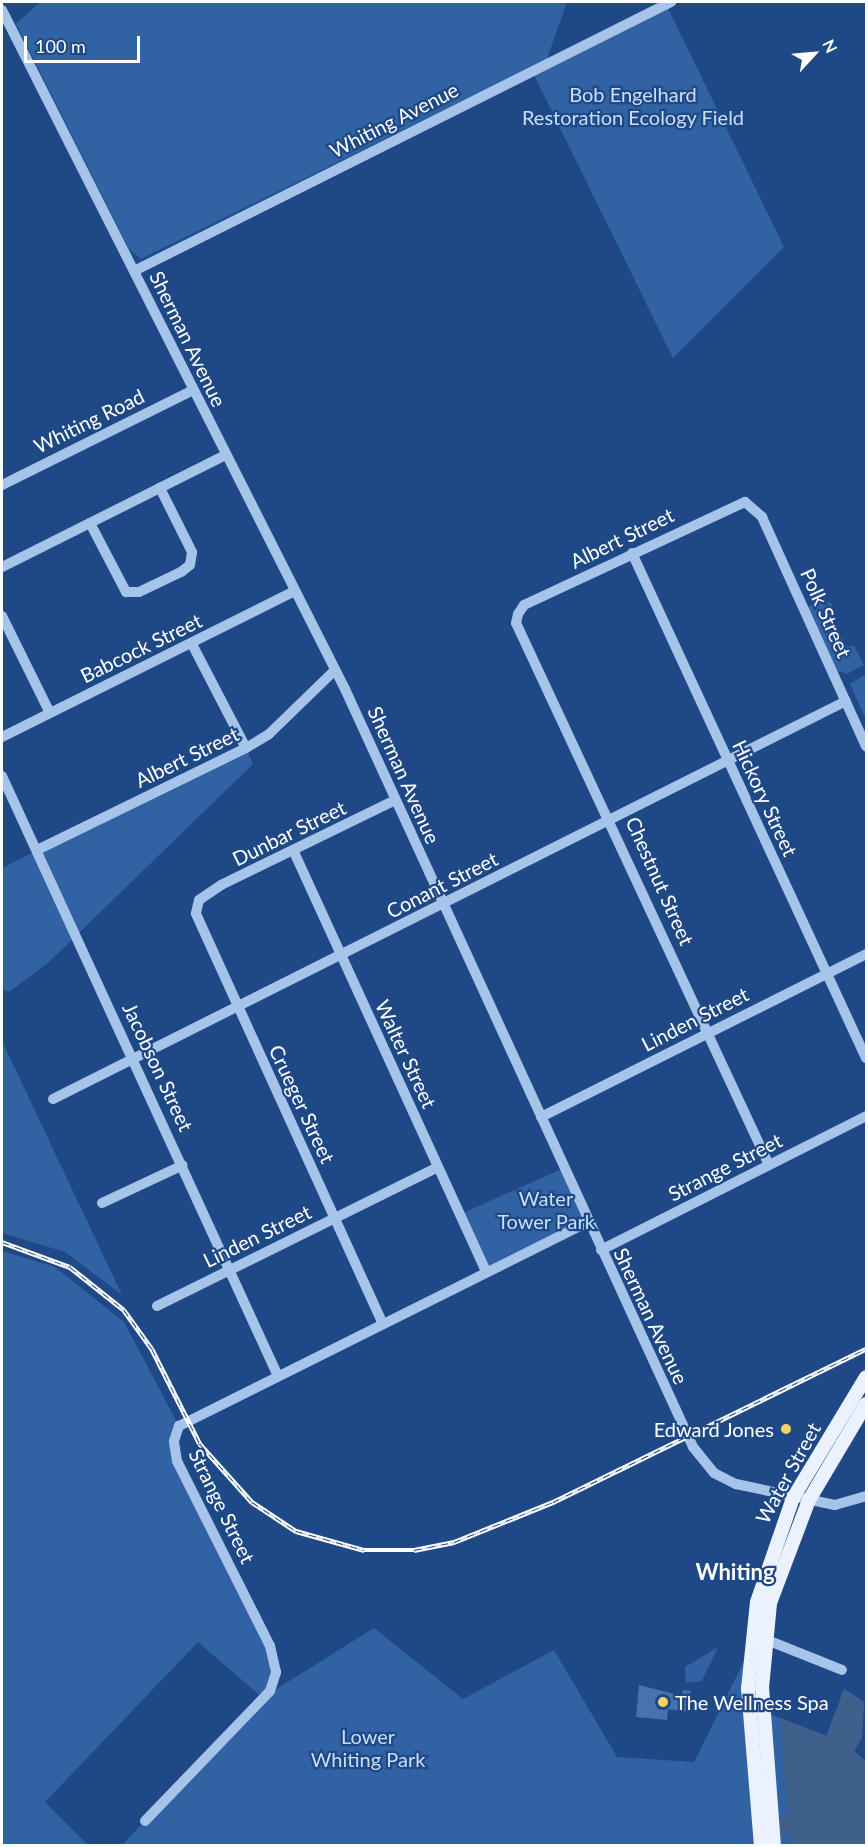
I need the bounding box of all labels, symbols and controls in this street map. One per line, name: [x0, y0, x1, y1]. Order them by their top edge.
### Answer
scale bar: [27, 24, 142, 62]
north arrow: [784, 24, 844, 84]
text: 100 m: [35, 35, 86, 57]
text: N: [819, 36, 842, 56]
street label: Whiting Avenue: [325, 77, 463, 163]
park label: Bob Engelhard Restoration Ecology Field: [522, 82, 744, 129]
street label: Sherman Avenue: [145, 267, 231, 411]
street label: Whiting Road: [30, 384, 148, 458]
street label: Albert Street: [566, 503, 678, 573]
street label: Polk Street: [796, 565, 856, 661]
street label: Babcock Street: [76, 608, 206, 688]
street label: Sherman Avenue: [363, 702, 445, 848]
street label: Albert Street: [131, 722, 243, 792]
street label: Hickory Street: [728, 736, 802, 860]
street label: Dunbar Street: [228, 795, 350, 871]
street label: Chestnut Street: [621, 813, 699, 949]
street label: Conant Street: [382, 847, 502, 923]
street label: Linden Street: [637, 982, 753, 1056]
street label: Walter Street: [370, 996, 442, 1112]
street label: Jacobson Street: [118, 999, 198, 1135]
street label: Crueger Street: [264, 1041, 340, 1167]
street label: Strange Street: [664, 1128, 786, 1206]
park label: Water Tower Park: [497, 1186, 595, 1233]
street label: Linden Street: [199, 1200, 315, 1272]
street label: Sherman Avenue: [609, 1244, 693, 1388]
place label: Edward Jones: [653, 1417, 774, 1441]
street label: Water Street: [750, 1418, 826, 1528]
marker: Edward Jones: [779, 1422, 793, 1436]
street label: Strange Street: [184, 1445, 260, 1567]
district label: Whiting: [695, 1559, 775, 1585]
place label: The Wellness Spa: [675, 1690, 829, 1714]
marker: The Wellness Spa: [656, 1695, 670, 1709]
park label: Lower Whiting Park: [311, 1724, 425, 1771]

